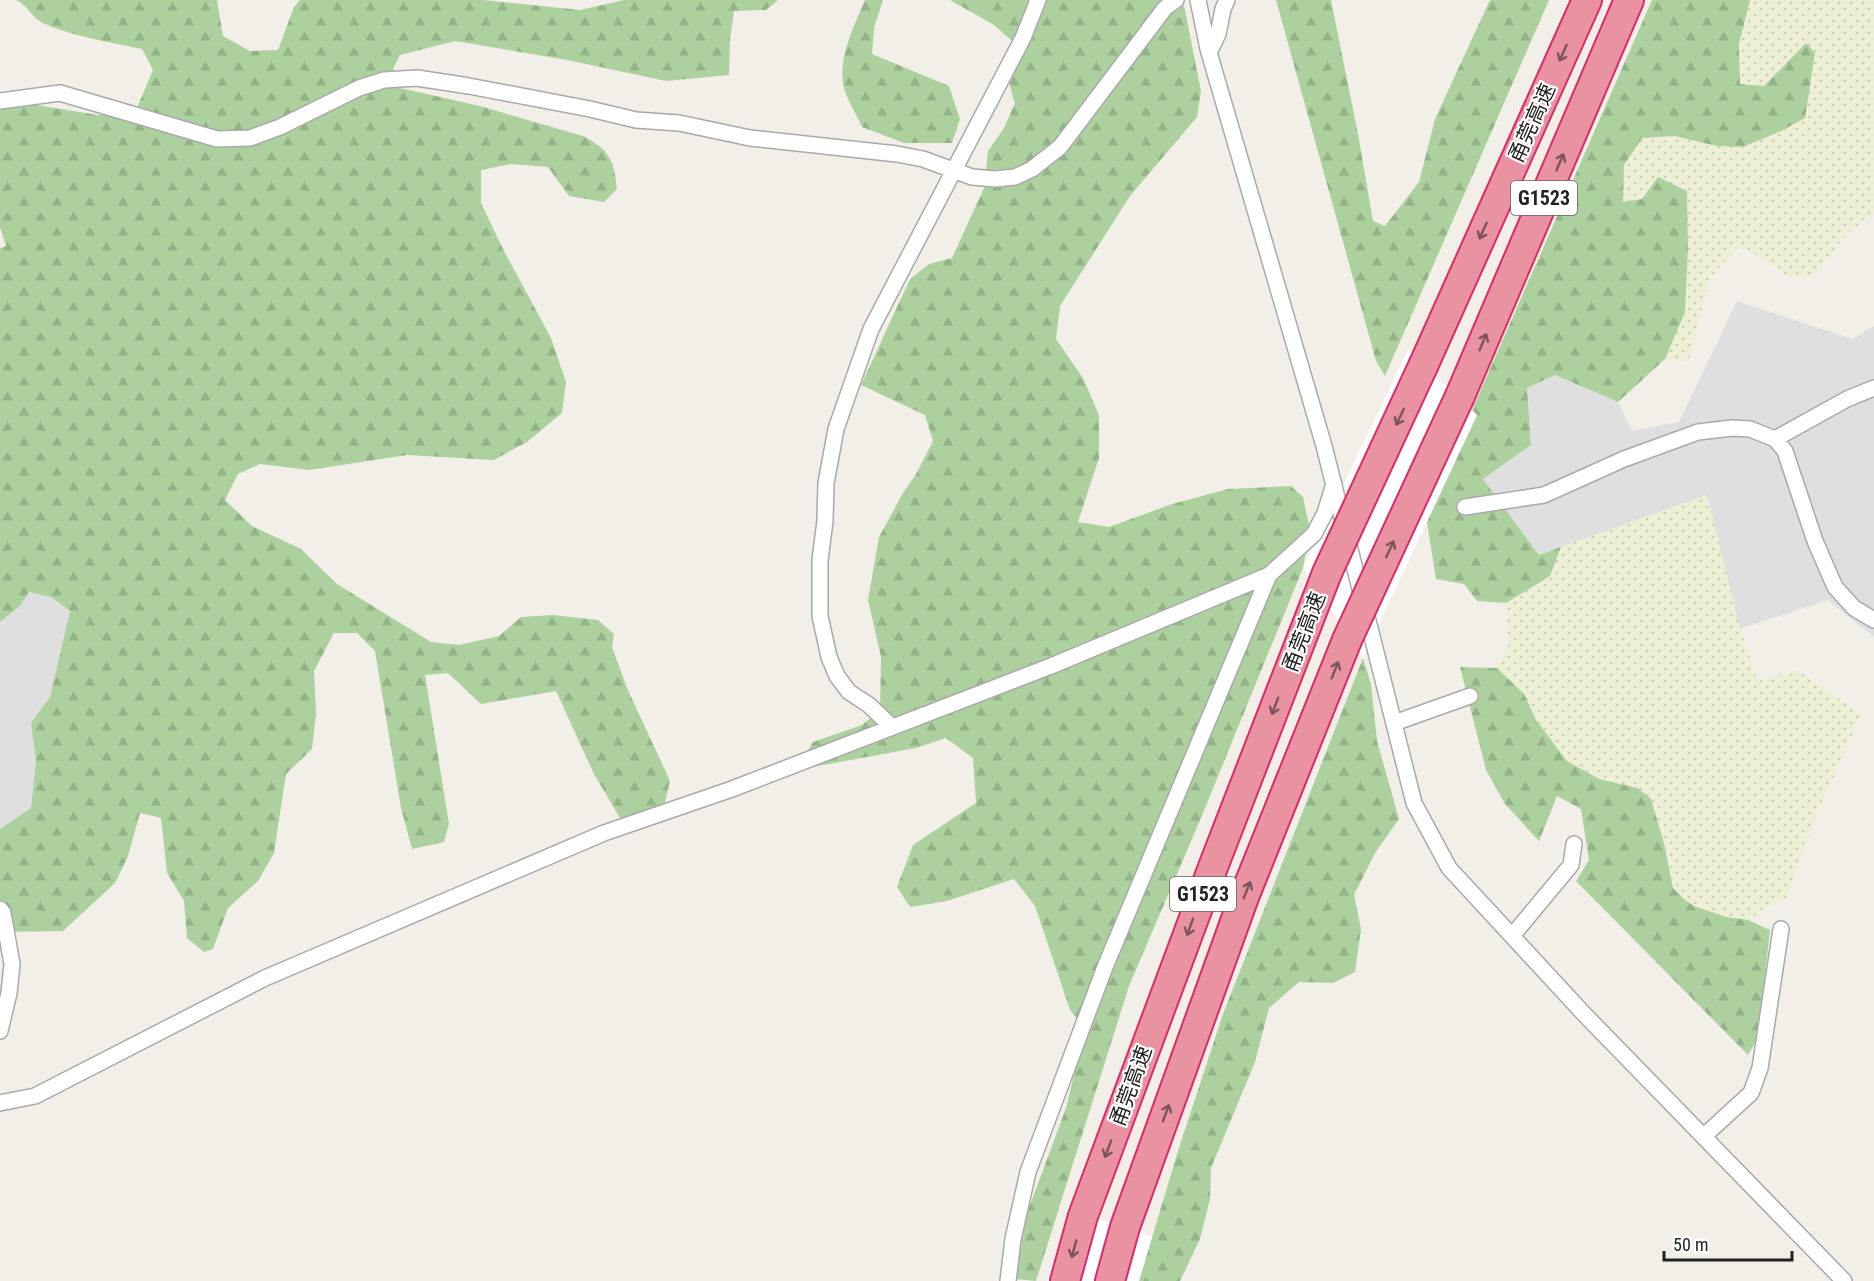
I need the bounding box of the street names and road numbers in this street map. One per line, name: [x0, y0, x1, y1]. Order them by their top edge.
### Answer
street label: 甬莞高速: [1504, 80, 1560, 166]
road number: G1523: [1511, 181, 1577, 215]
street label: 甬莞高速: [1278, 588, 1330, 676]
road number: G1523: [1170, 877, 1236, 911]
street label: 甬莞高速: [1105, 1042, 1157, 1130]

